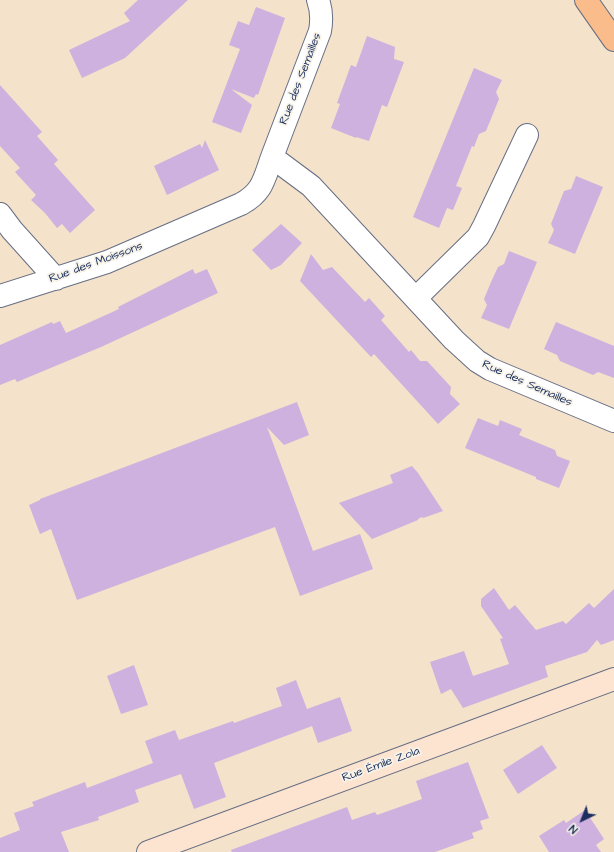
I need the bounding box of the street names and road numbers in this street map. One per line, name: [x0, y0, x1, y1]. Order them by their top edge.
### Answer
street label: Rue des Semailles: [277, 31, 325, 127]
street label: Rue des Moissons: [47, 239, 145, 287]
street label: Rue des Semailles: [480, 358, 574, 410]
street label: Rue Émile Zola: [340, 744, 422, 786]

